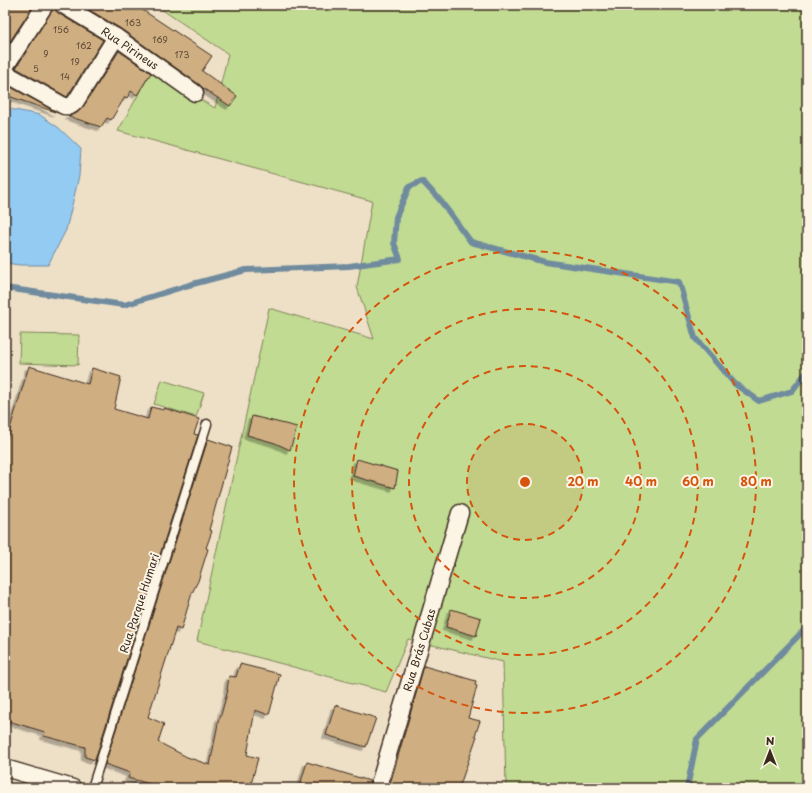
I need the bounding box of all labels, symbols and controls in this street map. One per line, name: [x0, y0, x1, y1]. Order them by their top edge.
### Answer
house number: 163: [125, 15, 141, 29]
house number: 156: [53, 22, 69, 36]
street label: Rua Pirineus: [98, 23, 162, 73]
house number: 169: [152, 32, 168, 46]
house number: 162: [76, 38, 92, 52]
house number: 9: [43, 46, 49, 60]
house number: 173: [175, 47, 190, 61]
house number: 19: [70, 54, 80, 68]
house number: 5: [33, 61, 39, 75]
house number: 14: [60, 69, 70, 83]
text: 20 m: [567, 472, 599, 490]
text: 40 m: [625, 472, 657, 490]
text: 60 m: [682, 472, 714, 490]
text: 80 m: [740, 472, 772, 490]
centre of rings: [518, 475, 532, 489]
street label: Rua Parque Humari: [115, 551, 163, 655]
street label: Rua Brás Cubas: [398, 607, 440, 693]
north arrow: [750, 731, 790, 771]
text: N: [766, 732, 775, 749]

